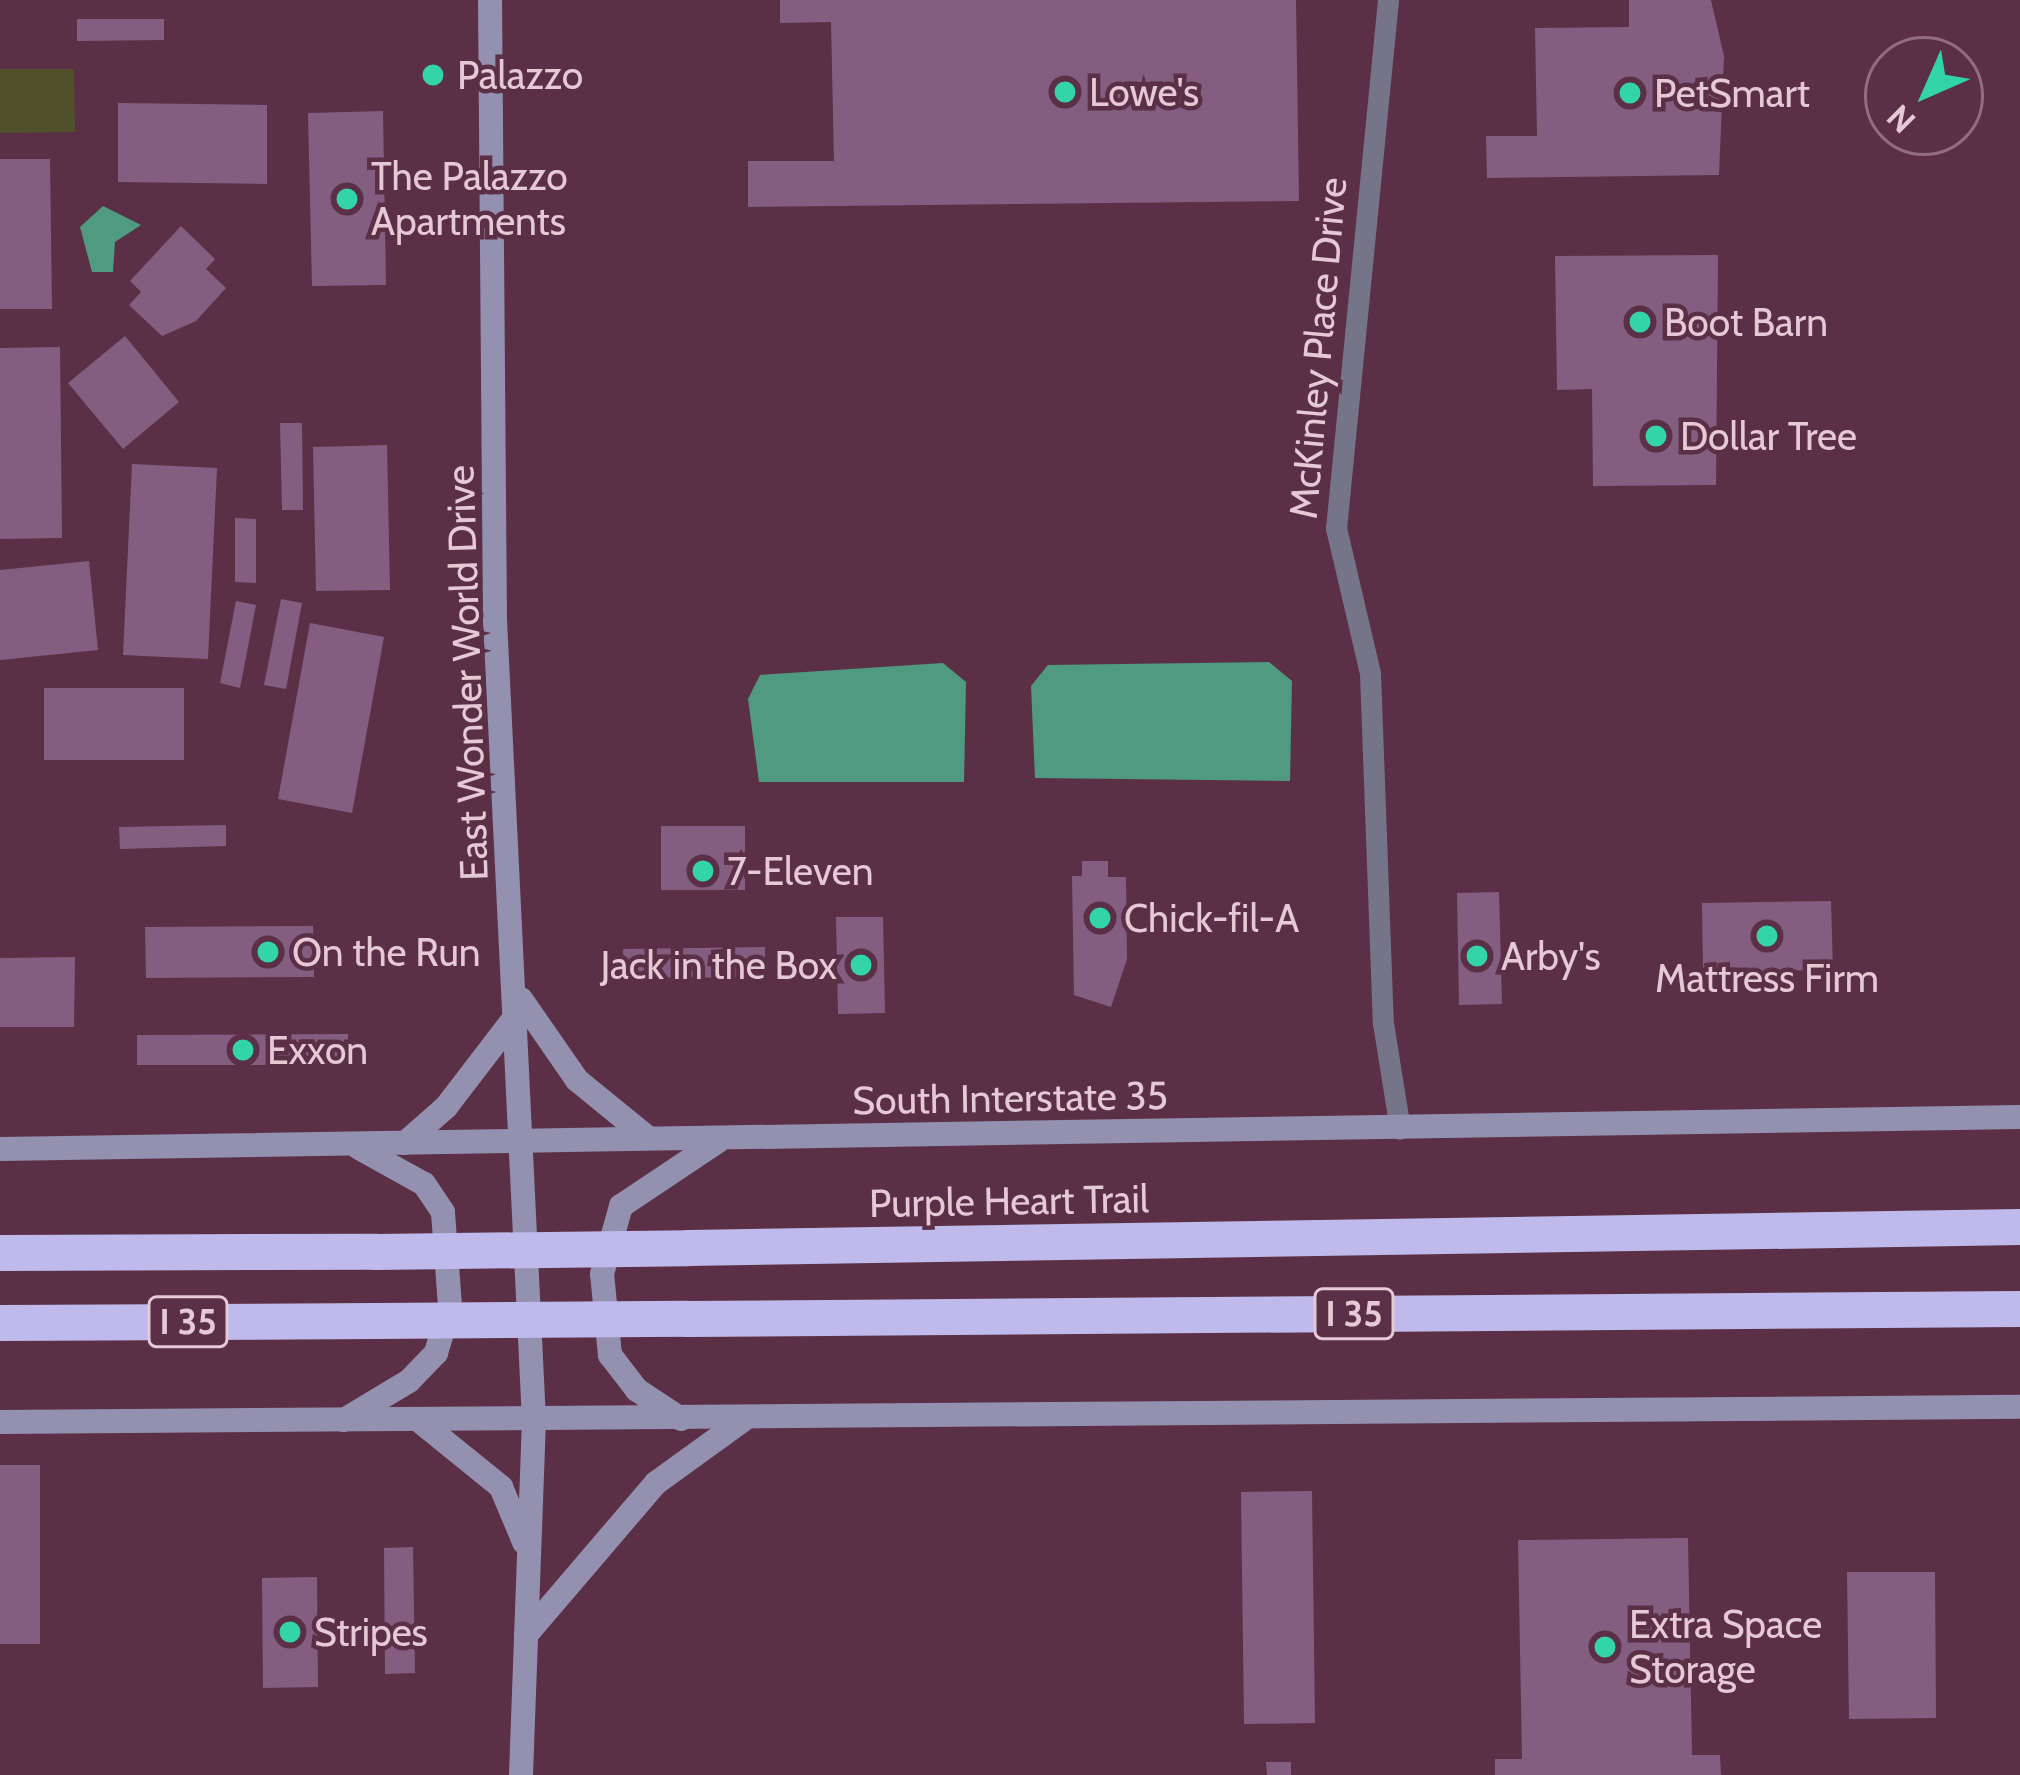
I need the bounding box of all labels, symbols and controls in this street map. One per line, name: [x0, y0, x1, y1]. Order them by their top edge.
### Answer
north arrow: [1864, 36, 1984, 156]
place label: Palazzo: [457, 52, 583, 98]
marker: Palazzo: [420, 62, 446, 88]
place label: Lowe's: [1089, 69, 1199, 115]
place label: PetSmart: [1654, 70, 1810, 116]
marker: Lowe's: [1052, 79, 1078, 105]
marker: PetSmart: [1617, 80, 1643, 106]
text: N: [1878, 97, 1923, 142]
place label: The Palazzo Apartments: [371, 154, 568, 245]
street label: McKinley Place Drive: [1280, 175, 1356, 521]
marker: The Palazzo Apartments: [334, 186, 360, 212]
place label: Boot Barn: [1664, 299, 1828, 345]
marker: Boot Barn: [1627, 309, 1653, 335]
place label: Dollar Tree: [1680, 413, 1857, 459]
marker: Dollar Tree: [1643, 423, 1669, 449]
street label: East Wonder World Drive: [436, 464, 498, 882]
place label: 7-Eleven: [727, 848, 874, 894]
marker: 7-Eleven: [690, 858, 716, 884]
place label: Chick-fil-A: [1124, 895, 1299, 941]
marker: Chick-fil-A: [1087, 905, 1113, 931]
marker: Mattress Firm: [1754, 923, 1780, 949]
place label: On the Run: [292, 929, 481, 975]
place label: Arby's: [1501, 933, 1601, 979]
marker: On the Run: [255, 939, 281, 965]
place label: Jack in the Box: [600, 942, 837, 988]
marker: Arby's: [1464, 943, 1490, 969]
marker: Jack in the Box: [848, 952, 874, 978]
place label: Mattress Firm: [1655, 955, 1879, 1001]
place label: Exxon: [267, 1027, 368, 1073]
marker: Exxon: [230, 1037, 256, 1063]
street label: South Interstate 35: [852, 1072, 1168, 1124]
street label: Purple Heart Trail: [869, 1175, 1149, 1227]
road number: I 35: [1312, 1284, 1396, 1344]
road number: I 35: [146, 1292, 230, 1352]
place label: Extra Space Storage: [1629, 1602, 1822, 1693]
place label: Stripes: [314, 1609, 428, 1655]
marker: Stripes: [277, 1619, 303, 1645]
marker: Extra Space Storage: [1592, 1634, 1618, 1660]

